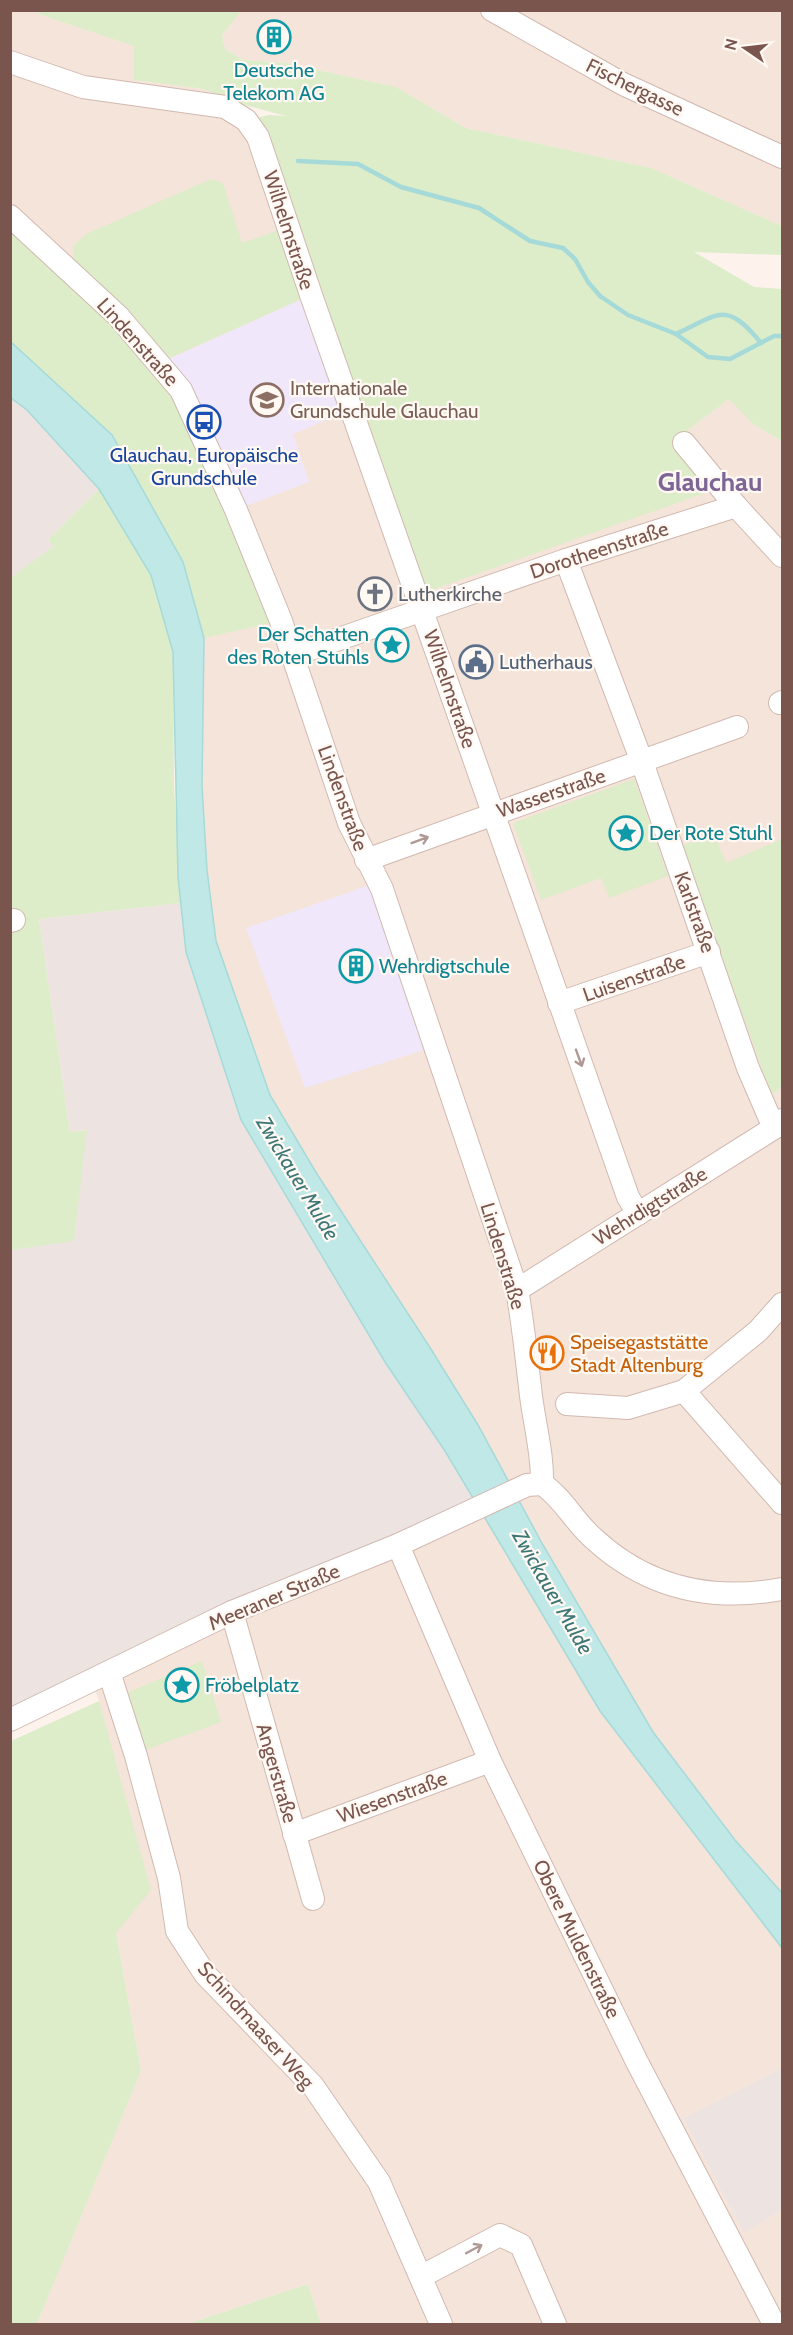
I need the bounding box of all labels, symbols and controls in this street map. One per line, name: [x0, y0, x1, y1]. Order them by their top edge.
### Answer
north arrow: [715, 18, 775, 78]
building icon: Deutsche Telekom AG: [256, 19, 292, 55]
text: N: [720, 37, 742, 52]
street label: Fischergasse: [582, 53, 688, 121]
place label: Deutsche Telekom AG: [223, 58, 325, 105]
street label: Wilhelmstraße: [258, 168, 320, 292]
street label: Lindenstraße: [92, 293, 184, 391]
place label: Internationale Grundschule Glauchau: [290, 376, 479, 423]
school or university icon: Internationale Grundschule Glauchau: [249, 382, 285, 418]
bus stop icon: Glauchau, Europäische Grundschule: [186, 404, 222, 440]
place label: Glauchau, Europäische Grundschule: [110, 443, 298, 490]
district label: Glauchau: [658, 466, 762, 498]
street label: Dorotheenstraße: [527, 516, 671, 584]
church icon: Lutherkirche: [357, 576, 393, 612]
place label: Lutherkirche: [398, 582, 502, 606]
place label: Der Schatten des Roten Stuhls: [227, 622, 369, 669]
place icon: Der Schatten des Roten Stuhls: [374, 627, 410, 663]
street label: Wilhelmstraße: [419, 627, 481, 751]
public building icon: Lutherhaus: [458, 644, 494, 680]
place label: Lutherhaus: [499, 650, 593, 674]
street label: Lindenstraße: [313, 742, 373, 854]
street label: Wasserstraße: [494, 763, 608, 823]
place icon: Der Rote Stuhl: [608, 815, 644, 851]
place label: Der Rote Stuhl: [649, 821, 773, 845]
one-way arrow: [411, 833, 429, 844]
street label: Karlstraße: [669, 868, 721, 956]
building icon: Wehrdigtschule: [338, 948, 374, 984]
street label: Luisenstraße: [580, 949, 688, 1007]
place label: Wehrdigtschule: [379, 954, 510, 978]
one-way arrow: [574, 1048, 585, 1067]
water label: Zwickauer Mulde: [251, 1111, 345, 1245]
street label: Wehrdigtstraße: [589, 1161, 711, 1251]
street label: Lindenstraße: [475, 1200, 531, 1312]
place label: Speisegaststätte Stadt Altenburg: [570, 1330, 708, 1377]
restaurant icon: Speisegaststätte Stadt Altenburg: [529, 1335, 565, 1371]
water label: Zwickauer Mulde: [507, 1524, 599, 1659]
street label: Meeraner Straße: [205, 1559, 343, 1635]
place icon: Fröbelplatz: [164, 1667, 200, 1703]
place label: Fröbelplatz: [205, 1673, 299, 1697]
street label: Angerstraße: [251, 1720, 303, 1826]
street label: Wiesenstraße: [334, 1766, 450, 1828]
street label: Obere Muldenstraße: [528, 1856, 626, 2022]
street label: Schindmaaser Weg: [193, 1957, 320, 2094]
one-way arrow: [464, 2243, 482, 2254]

